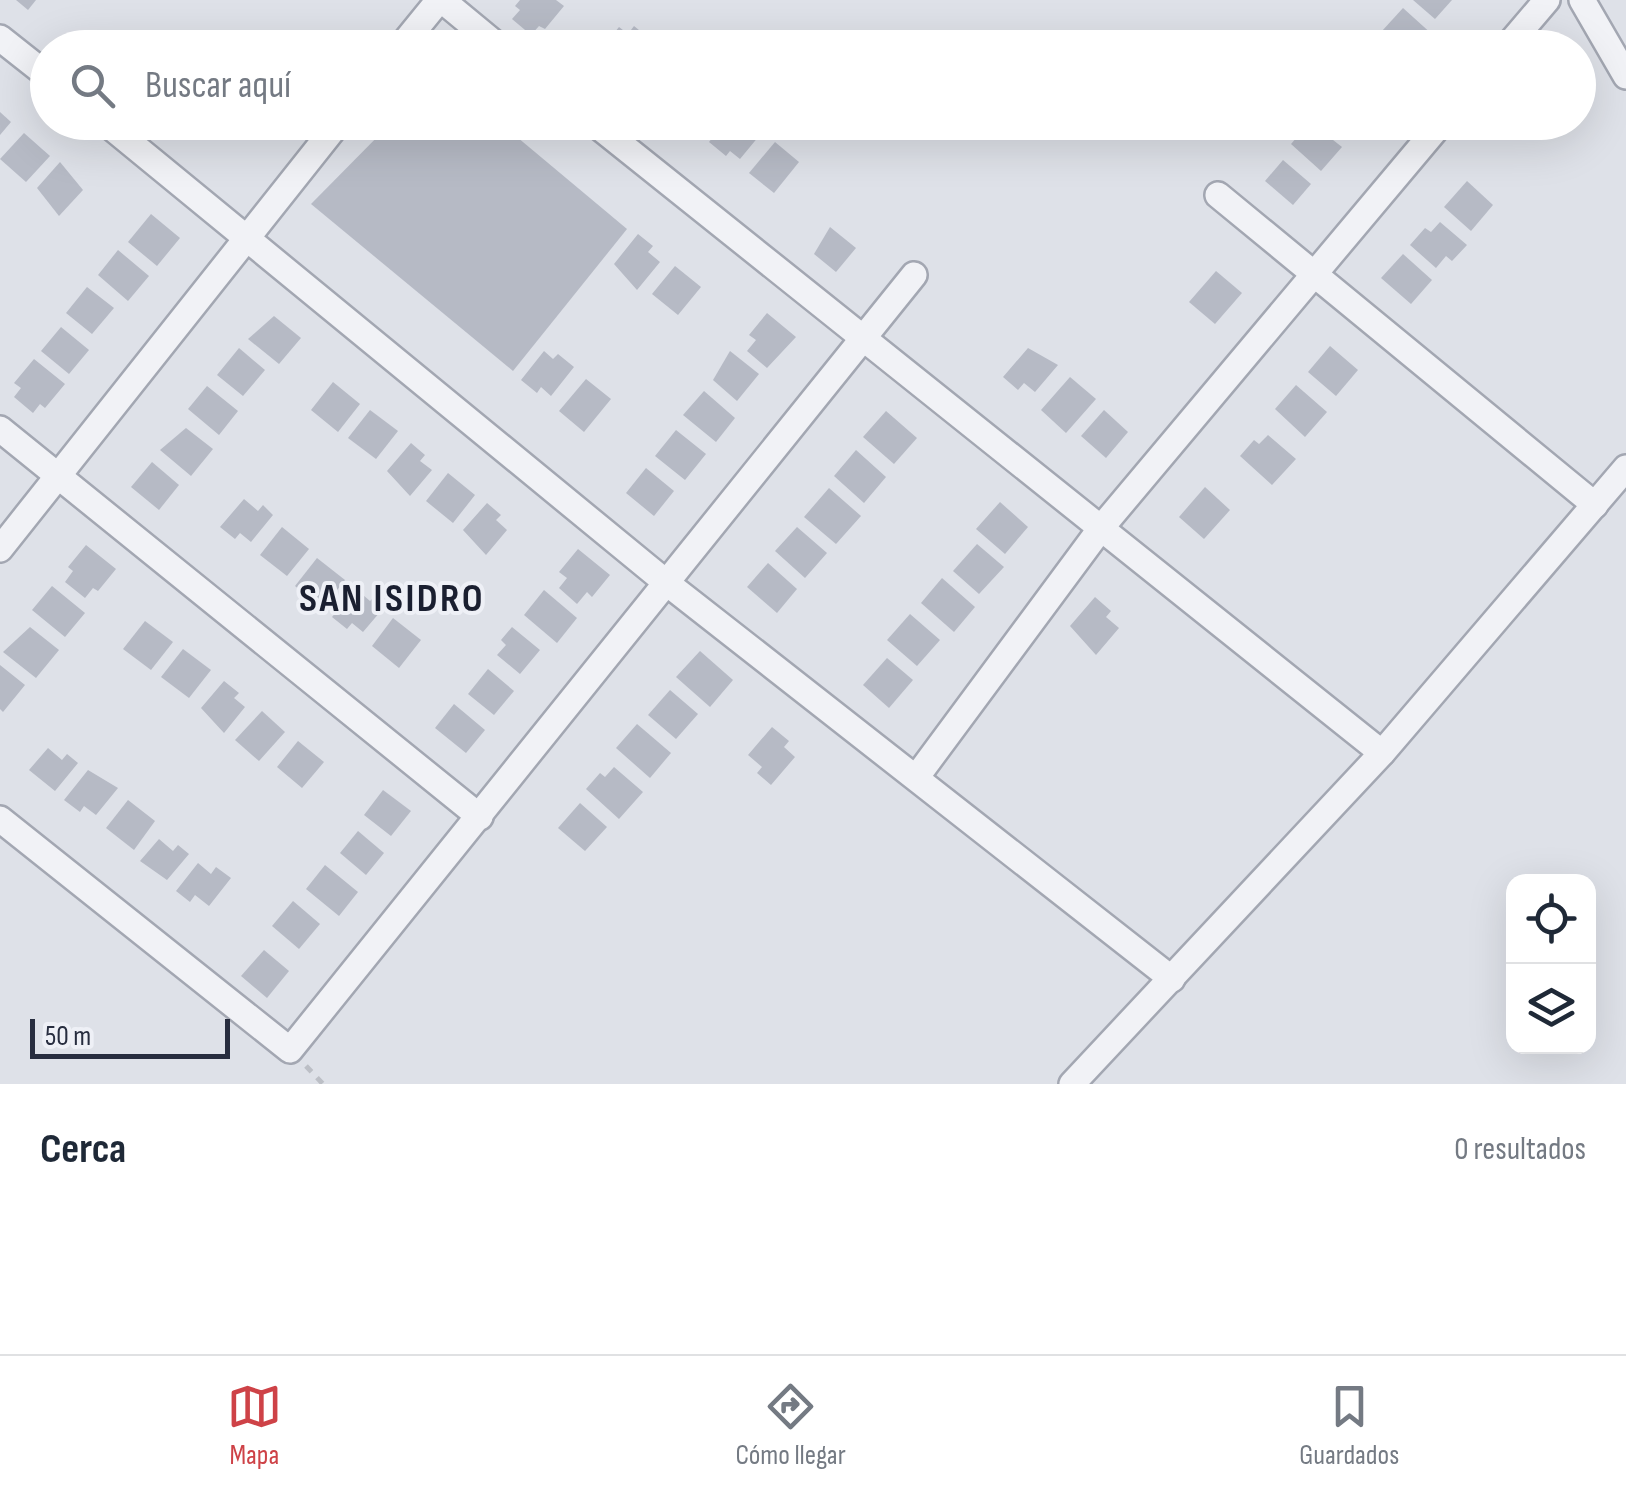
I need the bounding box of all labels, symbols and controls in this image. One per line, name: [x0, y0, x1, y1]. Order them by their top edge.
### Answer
search box: [30, 30, 1596, 140]
icon: search: [65, 58, 120, 113]
text: Buscar aquí: [145, 63, 291, 108]
district label: SAN ISIDRO: [299, 575, 485, 623]
map controls: [1506, 874, 1596, 1054]
button: locate: [1506, 874, 1596, 964]
button: layers: [1506, 964, 1596, 1054]
scale bar: [30, 1014, 230, 1058]
text: 50 m: [45, 1020, 91, 1053]
text: Cerca: [40, 1124, 126, 1175]
text: 0 resultados: [1454, 1130, 1586, 1169]
tab: Mapa: [227, 1379, 282, 1472]
tab: Cómo llegar: [735, 1379, 846, 1472]
tab: Guardados: [1299, 1379, 1399, 1472]

